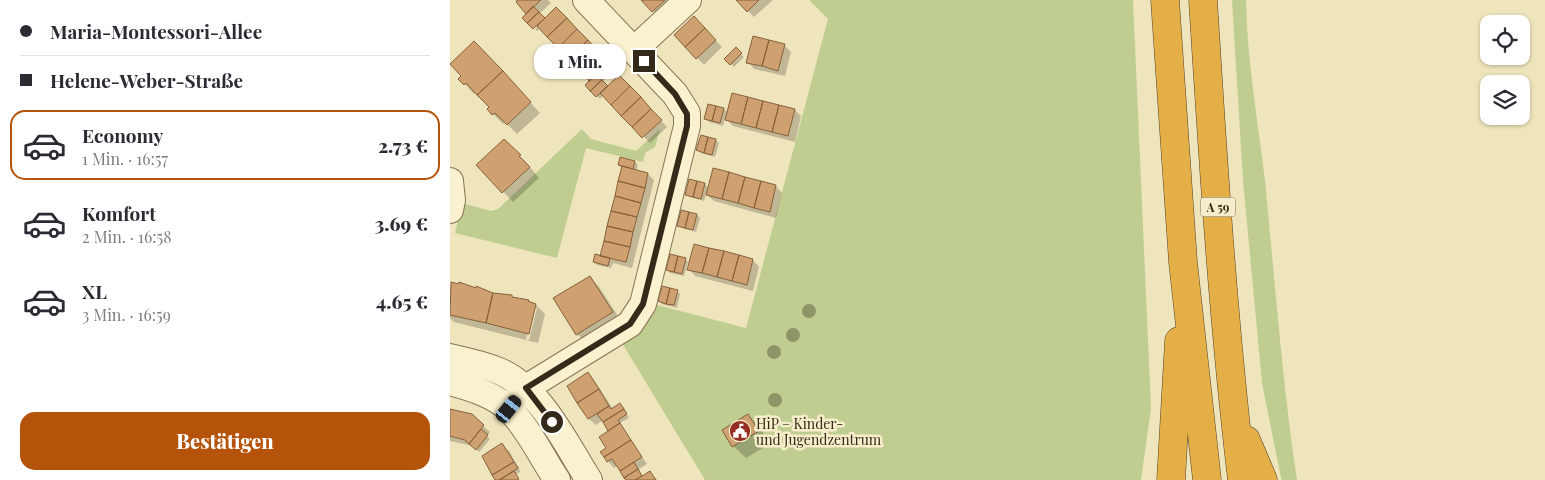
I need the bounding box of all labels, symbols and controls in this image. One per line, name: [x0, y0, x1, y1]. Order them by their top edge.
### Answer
map controls: [1480, 15, 1530, 125]
button: locate: [1480, 15, 1530, 65]
text: Maria-Montessori-Allee: [50, 18, 262, 44]
callout: 1 Min.: [534, 44, 626, 78]
route end: [633, 50, 655, 72]
text: 1 Min.: [558, 51, 602, 72]
text: Helene-Weber-Straße: [50, 67, 243, 93]
button: layers: [1480, 75, 1530, 125]
text: Economy: [82, 122, 163, 148]
icon: car: [22, 123, 67, 168]
text: 2.73 €: [378, 132, 428, 158]
text: 1 Min. · 16:57: [82, 148, 168, 169]
road number: A 59: [1200, 198, 1236, 216]
text: Komfort: [82, 200, 156, 226]
icon: car: [22, 201, 67, 246]
text: 3.69 €: [375, 210, 428, 236]
text: 2 Min. · 16:58: [82, 226, 171, 247]
text: XL: [82, 278, 107, 304]
icon: car: [22, 279, 67, 324]
text: 4.65 €: [376, 288, 428, 314]
text: 3 Min. · 16:59: [82, 304, 171, 325]
car: [493, 393, 524, 425]
route start: [541, 411, 563, 433]
button: Bestätigen: [20, 412, 430, 470]
place label: HiP – Kinder- und Jugendzentrum: [756, 414, 882, 449]
public building icon: HiP – Kinder- und Jugendzentrum: [728, 419, 752, 443]

